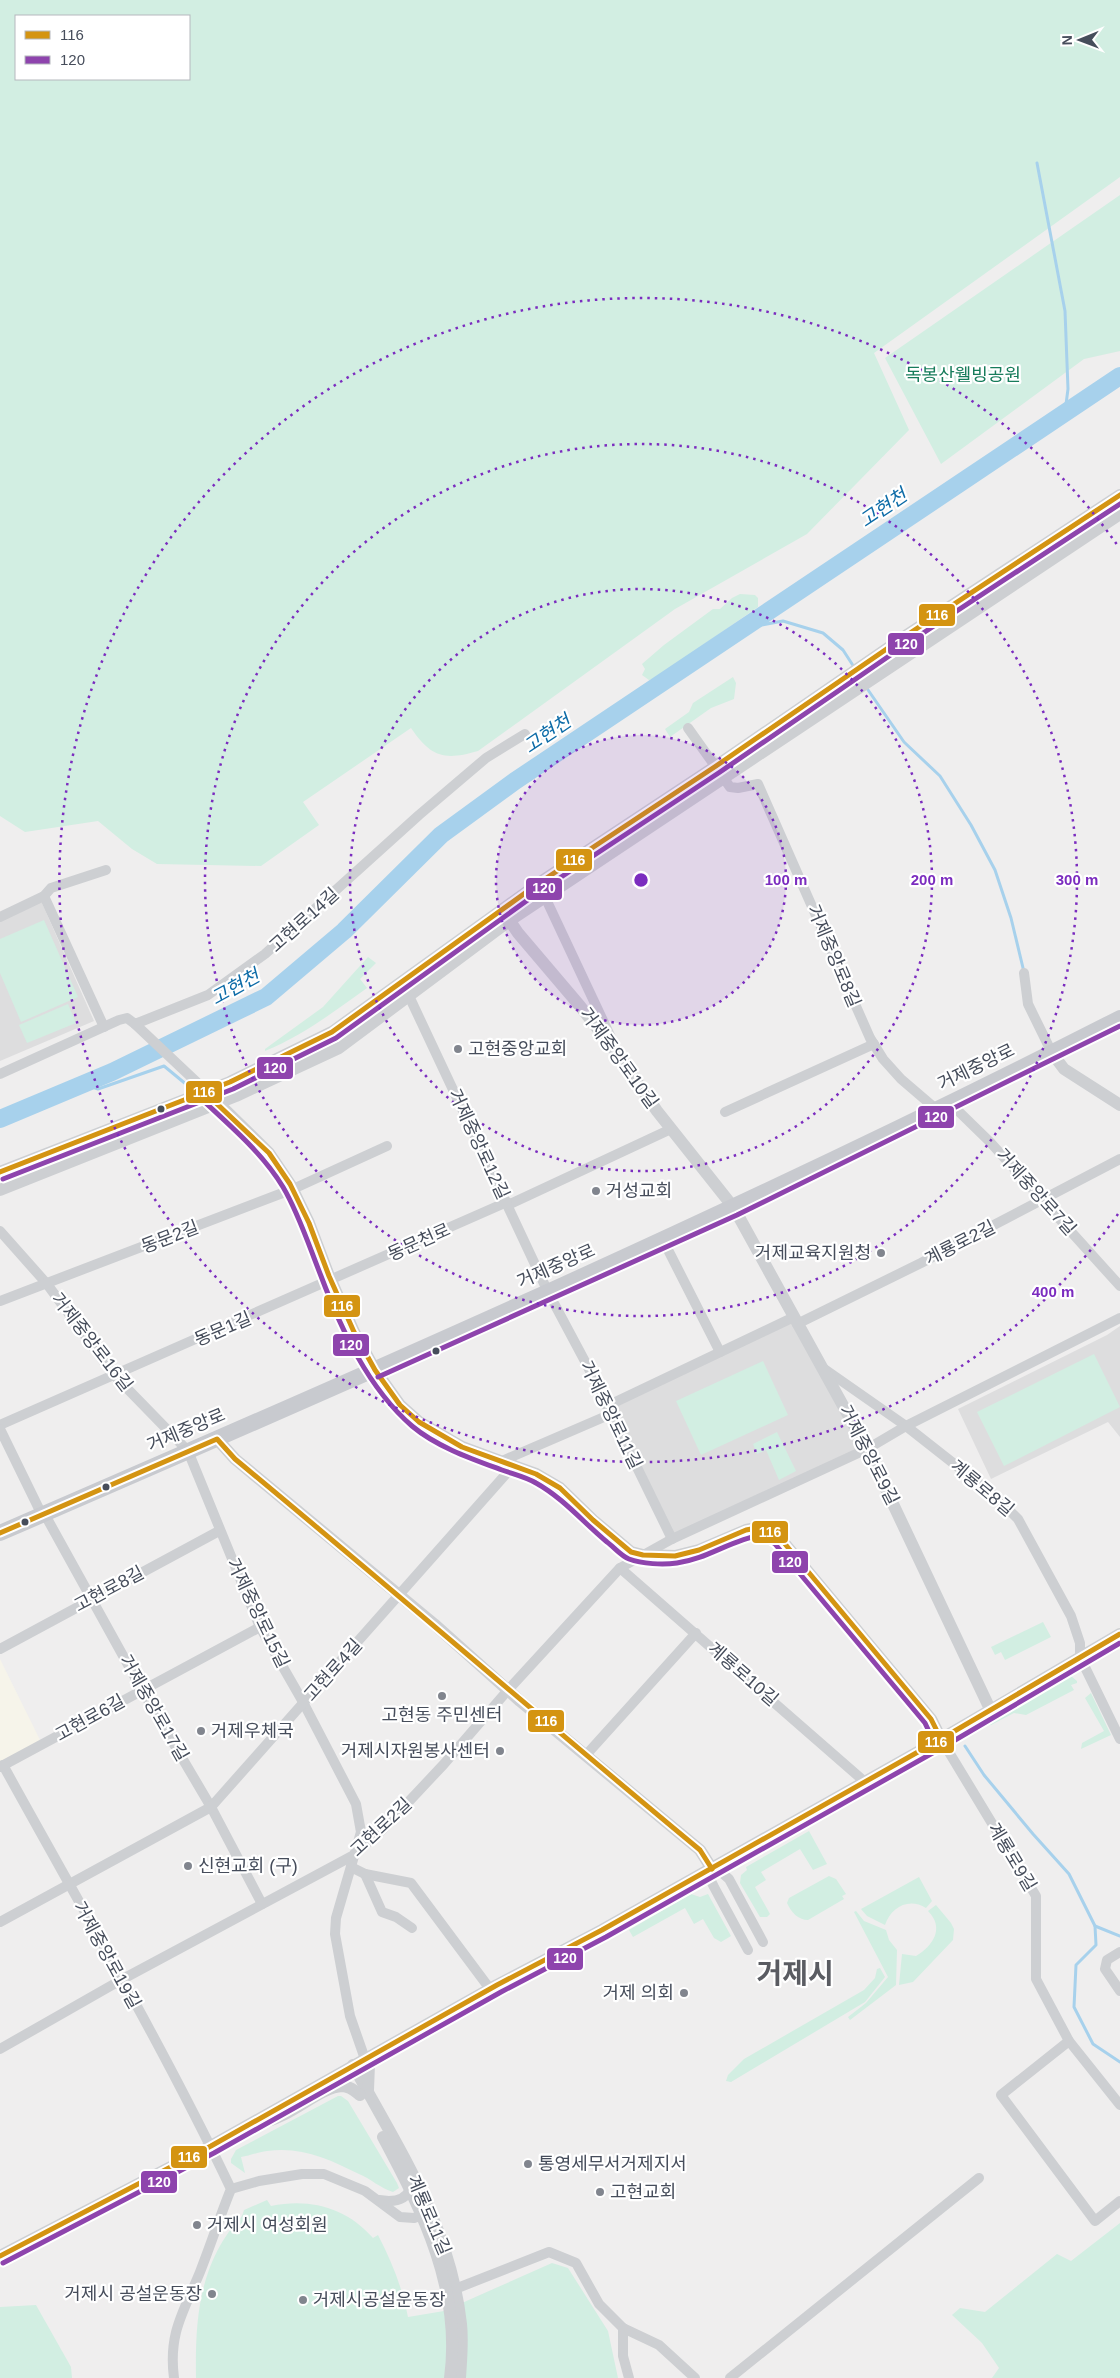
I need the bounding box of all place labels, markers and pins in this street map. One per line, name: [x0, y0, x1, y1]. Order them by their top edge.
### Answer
centre of rings: [632, 871, 650, 889]
place label: 고현중앙교회: [468, 1039, 567, 1059]
marker: 고현중앙교회: [452, 1043, 464, 1055]
unlabelled marker: [156, 1104, 166, 1114]
place label: 거성교회: [606, 1181, 672, 1201]
marker: 거성교회: [590, 1185, 602, 1197]
place label: 거제교육지원청: [755, 1243, 871, 1263]
marker: 거제교육지원청: [875, 1247, 887, 1259]
unlabelled marker: [431, 1346, 441, 1356]
unlabelled marker: [101, 1482, 111, 1492]
unlabelled marker: [20, 1517, 30, 1527]
marker: 고현동 주민센터: [436, 1690, 448, 1702]
place label: 고현동 주민센터: [382, 1705, 502, 1725]
place label: 거제우체국: [211, 1721, 294, 1741]
marker: 거제우체국: [195, 1725, 207, 1737]
place label: 거제시자원봉사센터: [341, 1741, 490, 1761]
marker: 거제시자원봉사센터: [494, 1745, 506, 1757]
place label: 신현교회 (구): [198, 1856, 298, 1876]
marker: 신현교회 (구): [182, 1860, 194, 1872]
place label: 거제 의회: [603, 1983, 674, 2003]
marker: 거제 의회: [678, 1987, 690, 1999]
place label: 통영세무서거제지서: [538, 2154, 687, 2174]
marker: 통영세무서거제지서: [522, 2158, 534, 2170]
place label: 고현교회: [610, 2182, 676, 2202]
marker: 고현교회: [594, 2186, 606, 2198]
place label: 거제시 여성회원: [207, 2215, 328, 2235]
marker: 거제시 여성회원: [191, 2219, 203, 2231]
place label: 거제시 공설운동장: [65, 2284, 202, 2304]
marker: 거제시 공설운동장: [206, 2288, 218, 2300]
place label: 거제시공설운동장: [313, 2290, 445, 2310]
marker: 거제시공설운동장: [297, 2294, 309, 2306]

